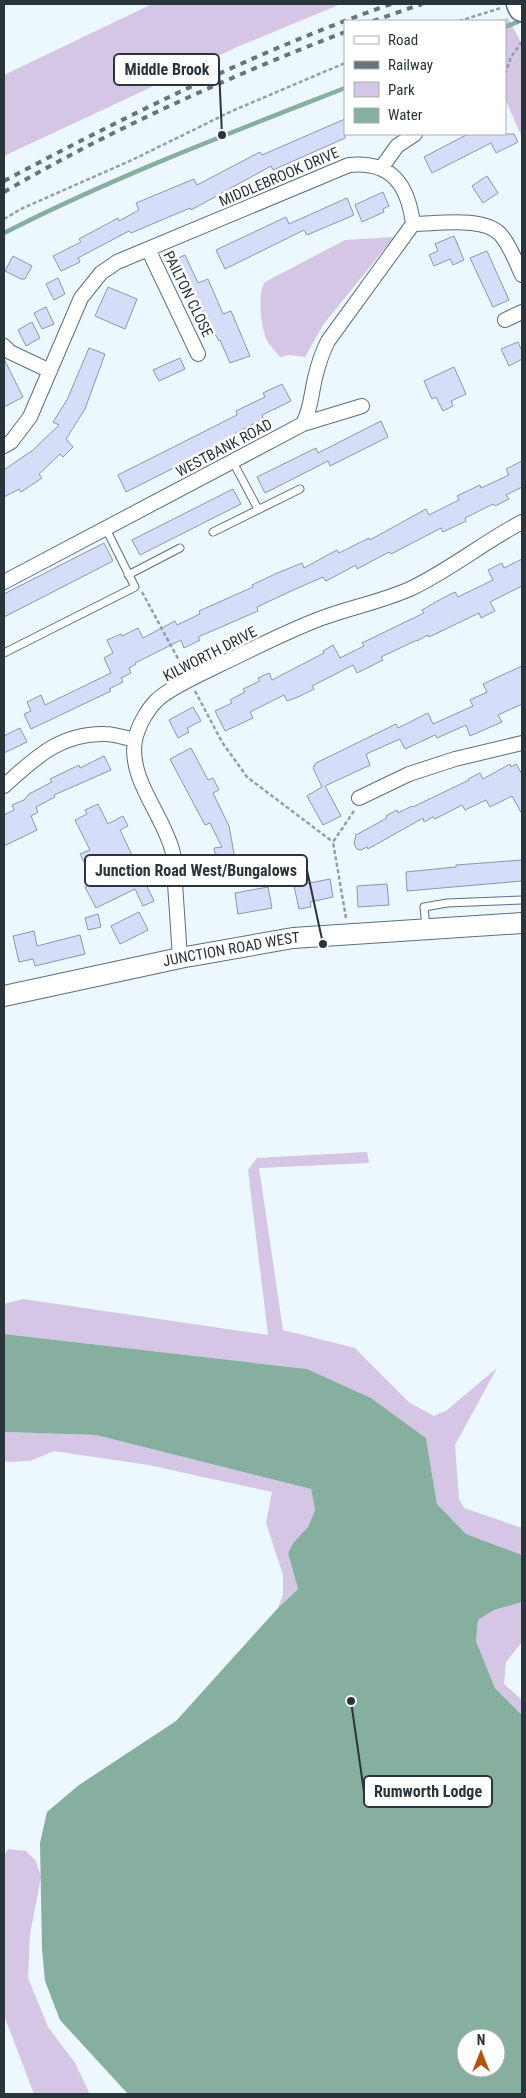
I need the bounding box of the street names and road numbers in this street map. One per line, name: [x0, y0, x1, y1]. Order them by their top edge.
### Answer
street label: MIDDLEBROOK DRIVE: [216, 144, 342, 210]
street label: PAILTON CLOSE: [159, 248, 217, 340]
street label: WESTBANK ROAD: [173, 415, 275, 481]
street label: KILWORTH DRIVE: [160, 623, 260, 685]
street label: JUNCTION ROAD WEST: [161, 929, 300, 970]

